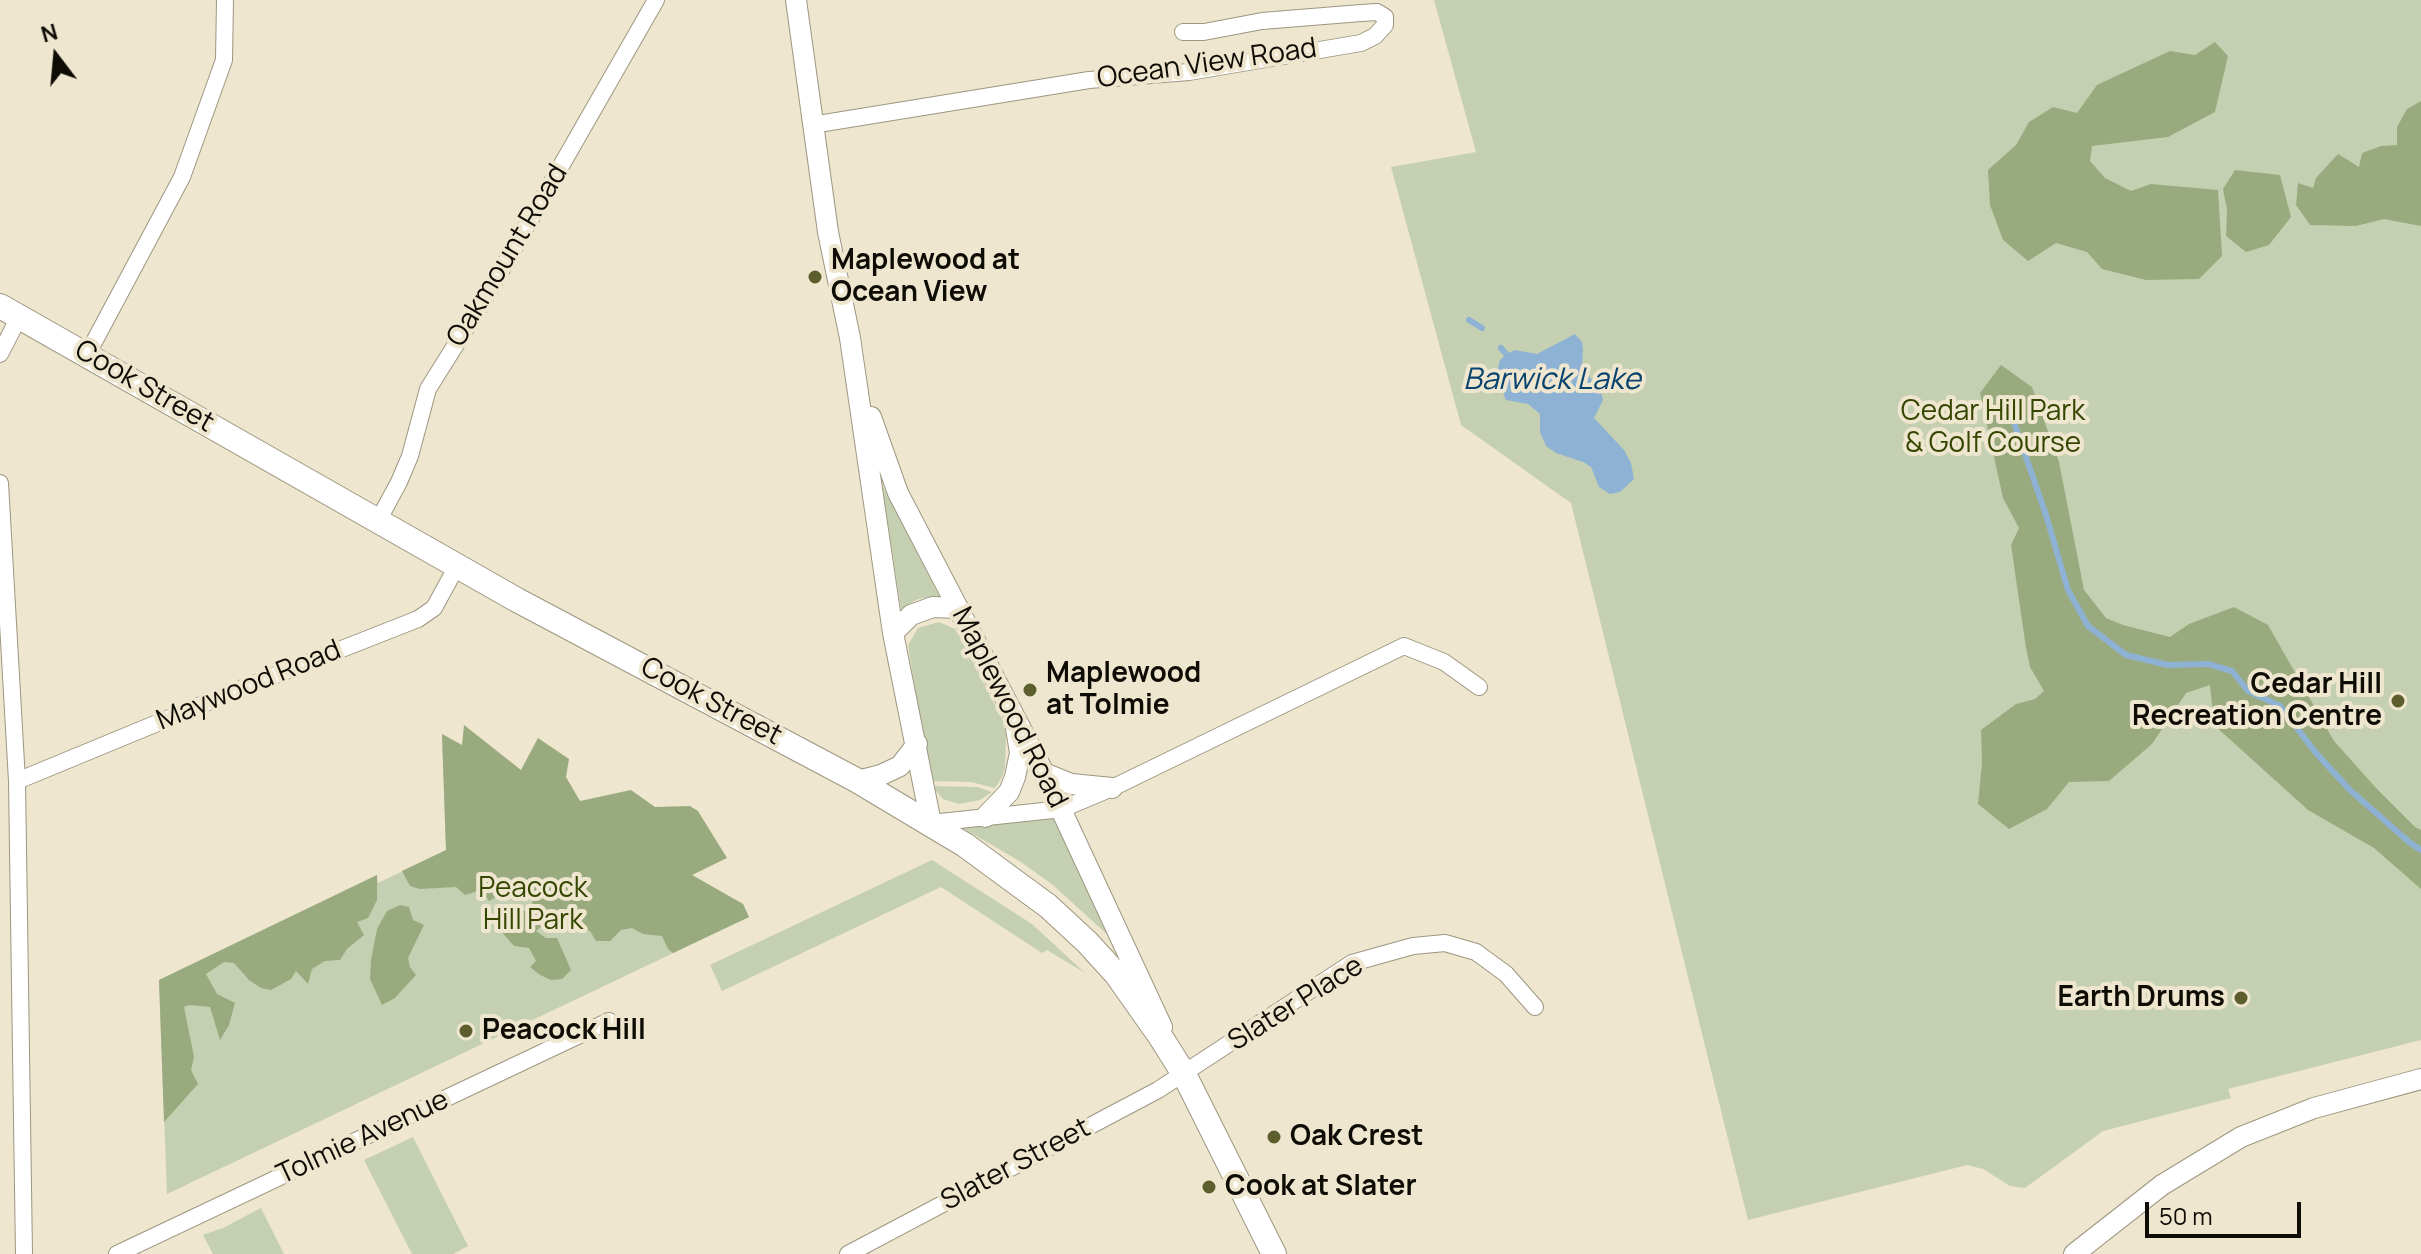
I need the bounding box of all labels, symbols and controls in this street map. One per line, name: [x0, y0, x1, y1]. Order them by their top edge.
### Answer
north arrow: [16, 16, 96, 96]
text: N: [38, 16, 61, 50]
street label: Ocean View Road: [1095, 32, 1319, 96]
street label: Oakmount Road: [440, 159, 576, 353]
place label: Maplewood at Ocean View: [831, 244, 1020, 310]
marker: Maplewood at Ocean View: [806, 268, 824, 286]
street label: Cook Street: [69, 334, 219, 440]
water label: Barwick Lake: [1463, 363, 1641, 399]
park label: Cedar Hill Park & Golf Course: [1901, 395, 2085, 461]
street label: Maplewood Road: [944, 602, 1074, 814]
street label: Maywood Road: [152, 634, 346, 738]
street label: Cook Street: [635, 651, 787, 753]
place label: Maplewood at Tolmie: [1046, 657, 1201, 723]
place label: Cedar Hill Recreation Centre: [2132, 668, 2382, 734]
marker: Maplewood at Tolmie: [1021, 681, 1039, 699]
marker: Cedar Hill Recreation Centre: [2389, 692, 2407, 710]
park label: Peacock Hill Park: [478, 872, 588, 938]
street label: Slater Place: [1222, 949, 1370, 1059]
place label: Earth Drums: [2057, 981, 2225, 1015]
marker: Earth Drums: [2232, 989, 2250, 1007]
place label: Peacock Hill: [482, 1014, 646, 1048]
marker: Peacock Hill: [457, 1022, 475, 1040]
street label: Tolmie Avenue: [272, 1084, 454, 1192]
street label: Slater Street: [936, 1112, 1096, 1218]
place label: Oak Crest: [1290, 1120, 1423, 1154]
marker: Oak Crest: [1265, 1128, 1283, 1146]
place label: Cook at Slater: [1225, 1170, 1417, 1204]
marker: Cook at Slater: [1200, 1178, 1218, 1196]
scale bar: [2149, 1186, 2305, 1236]
text: 50 m: [2159, 1199, 2213, 1232]

